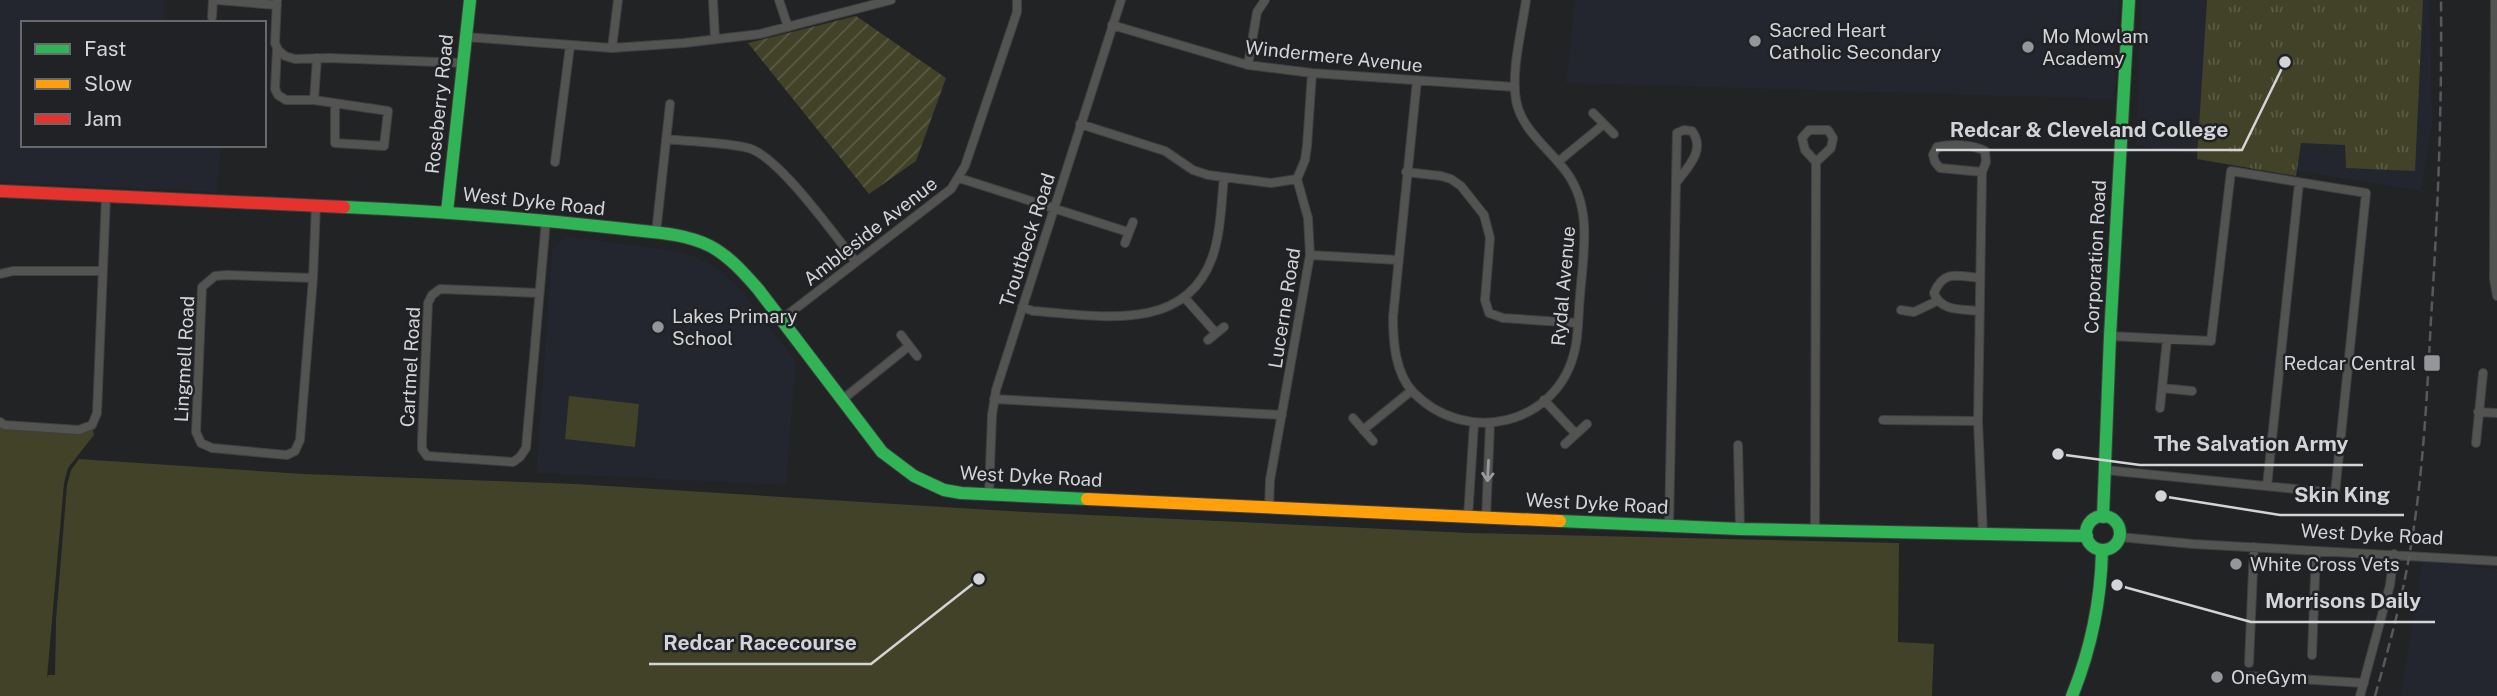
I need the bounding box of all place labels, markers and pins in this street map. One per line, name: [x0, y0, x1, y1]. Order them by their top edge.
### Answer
place label: Sacred Heart Catholic Secondary: [1769, 19, 1941, 63]
place label: Mo Mowlam Academy: [2042, 25, 2149, 69]
marker: Sacred Heart Catholic Secondary: [1747, 33, 1763, 49]
marker: Mo Mowlam Academy: [2020, 39, 2036, 55]
callout: Redcar & Cleveland College: [1936, 108, 2242, 150]
place label: Lakes Primary School: [672, 305, 797, 349]
marker: Lakes Primary School: [650, 319, 666, 335]
place label: Redcar Central: [2284, 352, 2416, 374]
marker: Redcar Central: [2422, 353, 2442, 373]
callout: The Salvation Army: [2140, 423, 2363, 465]
callout: Skin King: [2280, 473, 2404, 515]
place label: White Cross Vets: [2250, 553, 2400, 575]
marker: White Cross Vets: [2228, 556, 2244, 572]
callout: Morrisons Daily: [2251, 580, 2435, 622]
callout: Redcar Racecourse: [649, 622, 871, 664]
place label: OneGym: [2231, 666, 2307, 688]
marker: OneGym: [2209, 669, 2225, 685]

